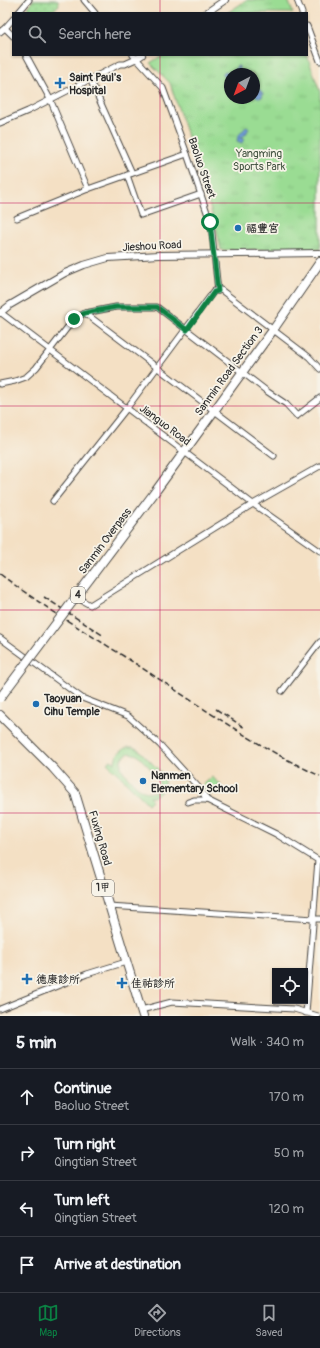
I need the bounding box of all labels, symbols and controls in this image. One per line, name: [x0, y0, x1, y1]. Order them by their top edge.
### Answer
search box: [12, 12, 308, 56]
icon: search: [26, 23, 48, 45]
text: Search here: [58, 25, 131, 44]
north arrow: [224, 68, 260, 104]
place label: Saint Paul's Hospital: [69, 71, 121, 97]
marker: Saint Paul's Hospital: [54, 77, 66, 89]
street label: Baoluo Street: [186, 136, 219, 201]
park label: Yangming Sports Park: [233, 147, 286, 173]
route start: [201, 213, 219, 231]
place label: 福豐宮: [246, 222, 279, 235]
marker: 福豐宮: [233, 223, 243, 233]
street label: Jieshou Road: [122, 238, 182, 254]
route end: [65, 310, 83, 328]
street label: Sanmin Road Section 3: [192, 324, 266, 418]
street label: Jianguo Road: [137, 402, 193, 448]
street label: Sanmin Overpass: [76, 505, 134, 576]
road number: 4: [71, 587, 85, 603]
place label: Taoyuan Cihu Temple: [43, 692, 100, 718]
marker: Taoyuan Cihu Temple: [31, 699, 41, 709]
place label: Nanmen Elementary School: [151, 769, 238, 795]
marker: Nanmen Elementary School: [138, 776, 148, 786]
street label: Fuxing Road: [86, 809, 114, 867]
road number: 1甲: [92, 880, 114, 896]
map controls: [272, 968, 308, 1004]
button: locate: [272, 968, 308, 1004]
marker: 德康診所: [21, 973, 33, 985]
place label: 德康診所: [36, 973, 80, 986]
marker: 佳祐診所: [116, 977, 128, 989]
place label: 佳祐診所: [131, 977, 175, 990]
text: 5 min: [16, 1032, 56, 1053]
text: Walk · 340 m: [230, 1034, 304, 1050]
text: Continue: [54, 1079, 112, 1098]
icon: ahead: [16, 1086, 38, 1108]
text: 170 m: [269, 1089, 304, 1105]
text: Baoluo Street: [54, 1098, 129, 1114]
text: Turn right: [54, 1135, 115, 1154]
icon: right: [16, 1142, 38, 1164]
text: 50 m: [274, 1145, 304, 1161]
text: Qingtian Street: [54, 1154, 137, 1170]
text: Turn left: [54, 1191, 110, 1210]
icon: left: [16, 1198, 38, 1220]
text: 120 m: [268, 1201, 304, 1217]
text: Qingtian Street: [54, 1210, 137, 1226]
icon: arrive: [16, 1254, 38, 1276]
text: Arrive at destination: [54, 1255, 181, 1274]
tab: Map: [37, 1302, 59, 1339]
tab: Directions: [134, 1302, 181, 1339]
tab: Saved: [255, 1302, 283, 1339]

